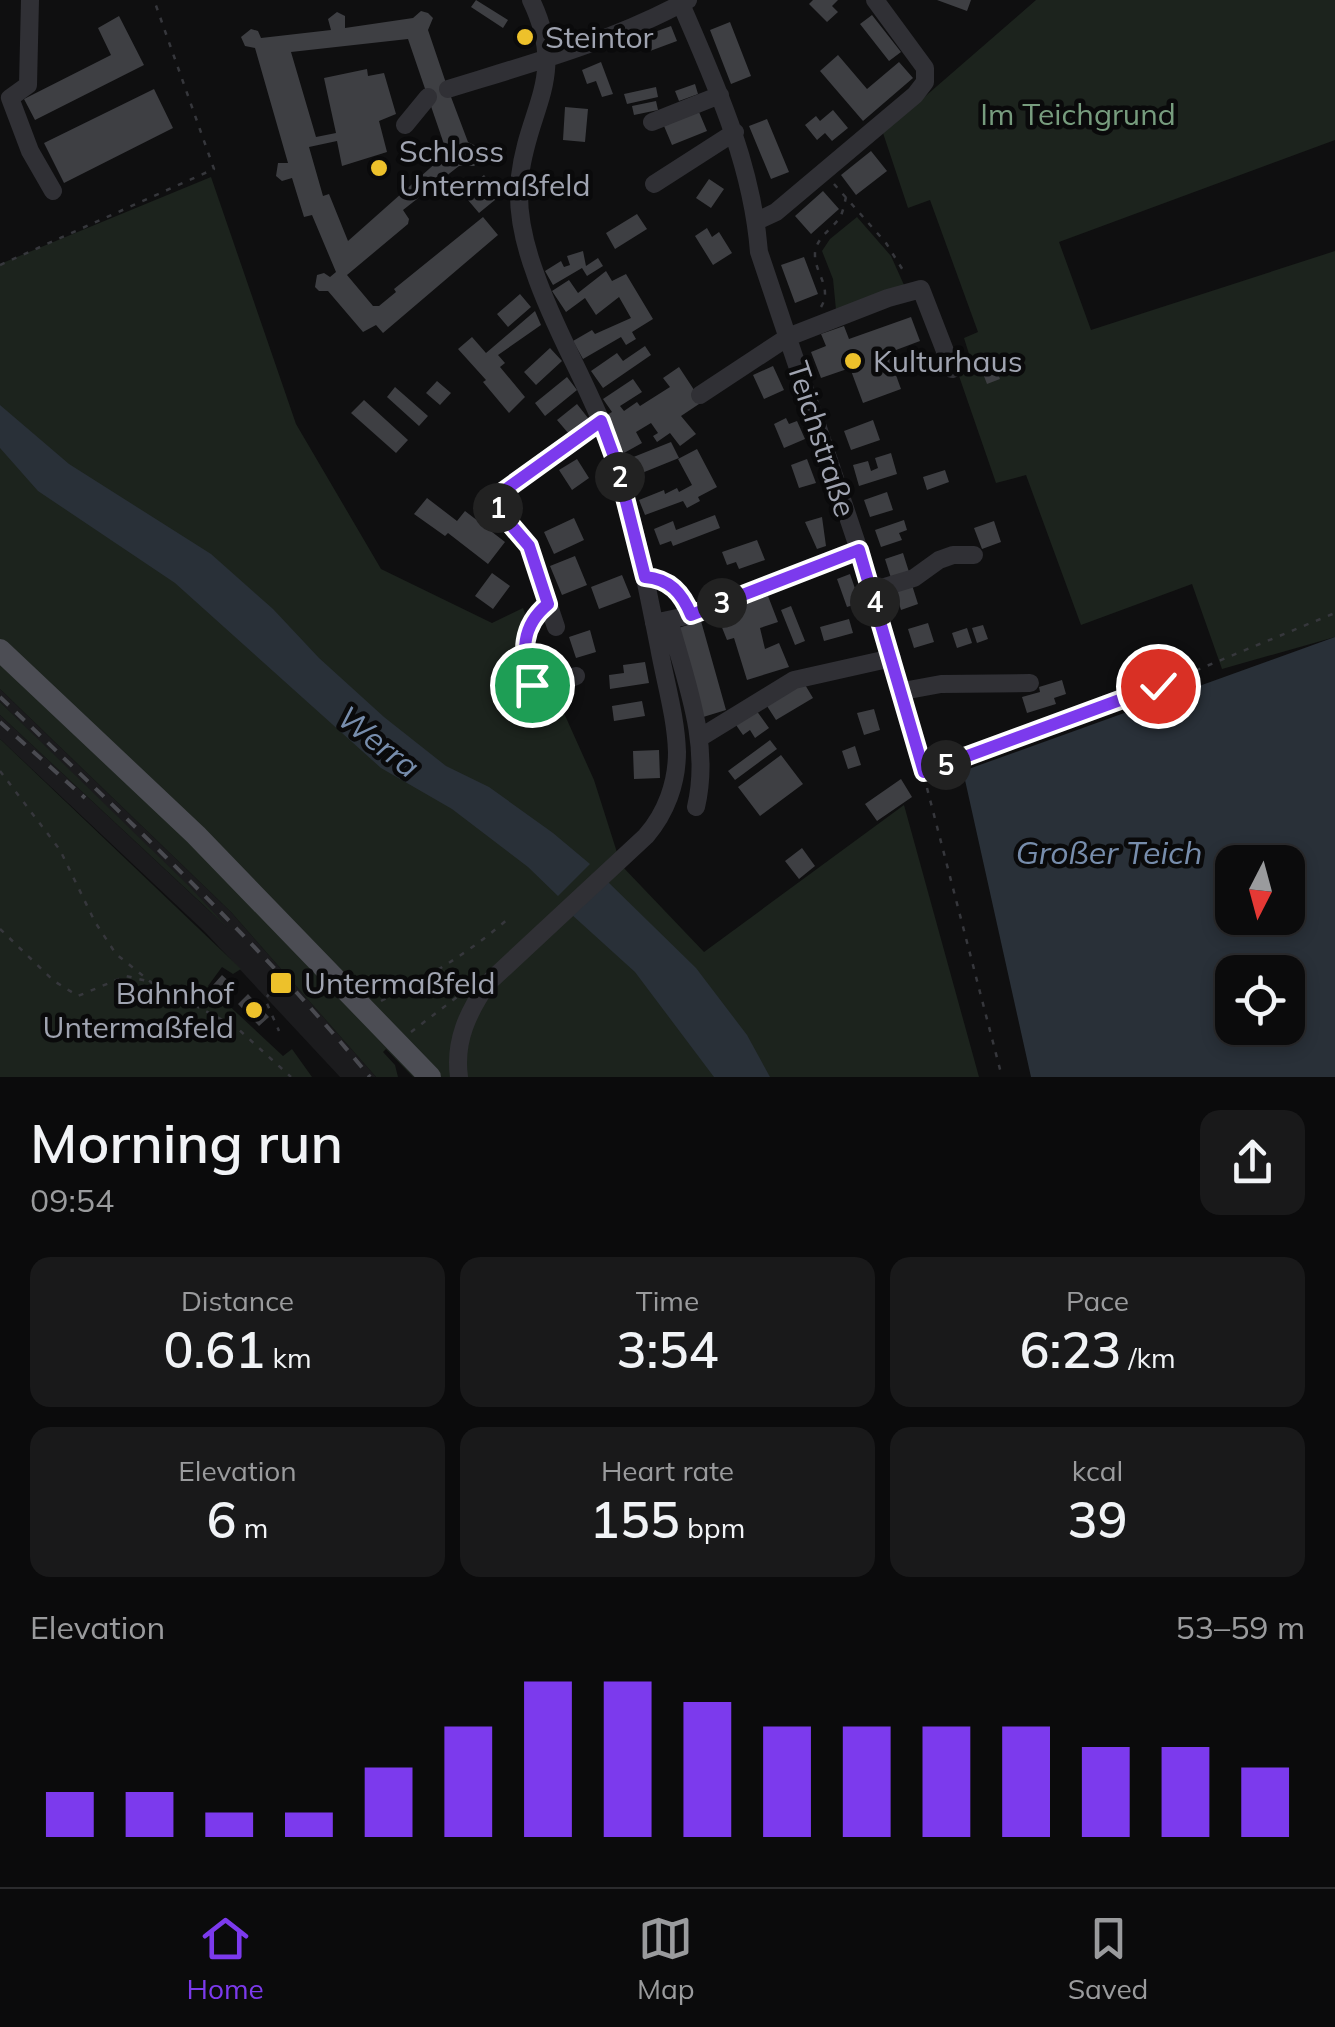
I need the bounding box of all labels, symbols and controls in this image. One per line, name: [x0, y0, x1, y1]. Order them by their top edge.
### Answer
place label: Steintor: [545, 18, 654, 56]
marker: Steintor: [514, 26, 536, 48]
park label: Im Teichgrund: [980, 95, 1176, 133]
place label: Schloss Untermaßfeld: [399, 132, 590, 204]
marker: Schloss Untermaßfeld: [368, 157, 390, 179]
place label: Kulturhaus: [873, 342, 1023, 380]
marker: Kulturhaus: [842, 350, 864, 372]
street label: Teichstraße: [779, 357, 865, 521]
pin: 2: [595, 452, 645, 502]
text: 2: [612, 459, 628, 494]
pin: 1: [473, 483, 523, 533]
text: 1: [490, 490, 506, 525]
pin: 4: [850, 577, 900, 627]
pin: 3: [697, 578, 747, 628]
text: 4: [867, 584, 883, 619]
text: 3: [714, 585, 730, 620]
pin: [490, 643, 575, 728]
pin: [1116, 644, 1201, 729]
icon: arrive: [505, 658, 560, 713]
icon: check: [1131, 659, 1186, 714]
water label: Werra: [330, 696, 428, 786]
pin: 5: [921, 740, 971, 790]
text: 5: [938, 747, 954, 782]
water label: Großer Teich: [1015, 832, 1203, 872]
north arrow: [1215, 845, 1305, 935]
map controls: [1215, 845, 1305, 1045]
button: locate: [1215, 955, 1305, 1045]
place label: Untermaßfeld: [304, 964, 495, 1002]
marker: Untermaßfeld: [268, 970, 294, 996]
place label: Bahnhof Untermaßfeld: [43, 974, 235, 1046]
marker: Bahnhof Untermaßfeld: [243, 999, 265, 1021]
text: Morning run: [30, 1108, 343, 1177]
button: share: [1200, 1110, 1305, 1215]
text: 09:54: [30, 1180, 114, 1220]
text: Distance: [181, 1283, 294, 1318]
text: Time: [636, 1283, 699, 1318]
text: Pace: [1066, 1283, 1129, 1318]
text: 0.61: [163, 1318, 265, 1381]
text: 3:54: [617, 1318, 718, 1381]
text: 6:23: [1019, 1318, 1121, 1381]
text: km: [265, 1340, 312, 1375]
text: /km: [1121, 1340, 1176, 1375]
text: Elevation: [178, 1453, 297, 1488]
text: Heart rate: [601, 1453, 734, 1488]
text: kcal: [1072, 1453, 1123, 1488]
text: 6: [207, 1488, 237, 1551]
text: 155: [590, 1488, 680, 1551]
text: 39: [1068, 1488, 1128, 1551]
text: m: [237, 1510, 268, 1545]
text: bpm: [680, 1510, 745, 1545]
text: Elevation: [30, 1607, 165, 1647]
text: 53–59 m: [1176, 1607, 1305, 1647]
tab: Home: [187, 1911, 264, 2006]
tab: Map: [637, 1911, 695, 2006]
tab: Saved: [1068, 1911, 1148, 2006]

